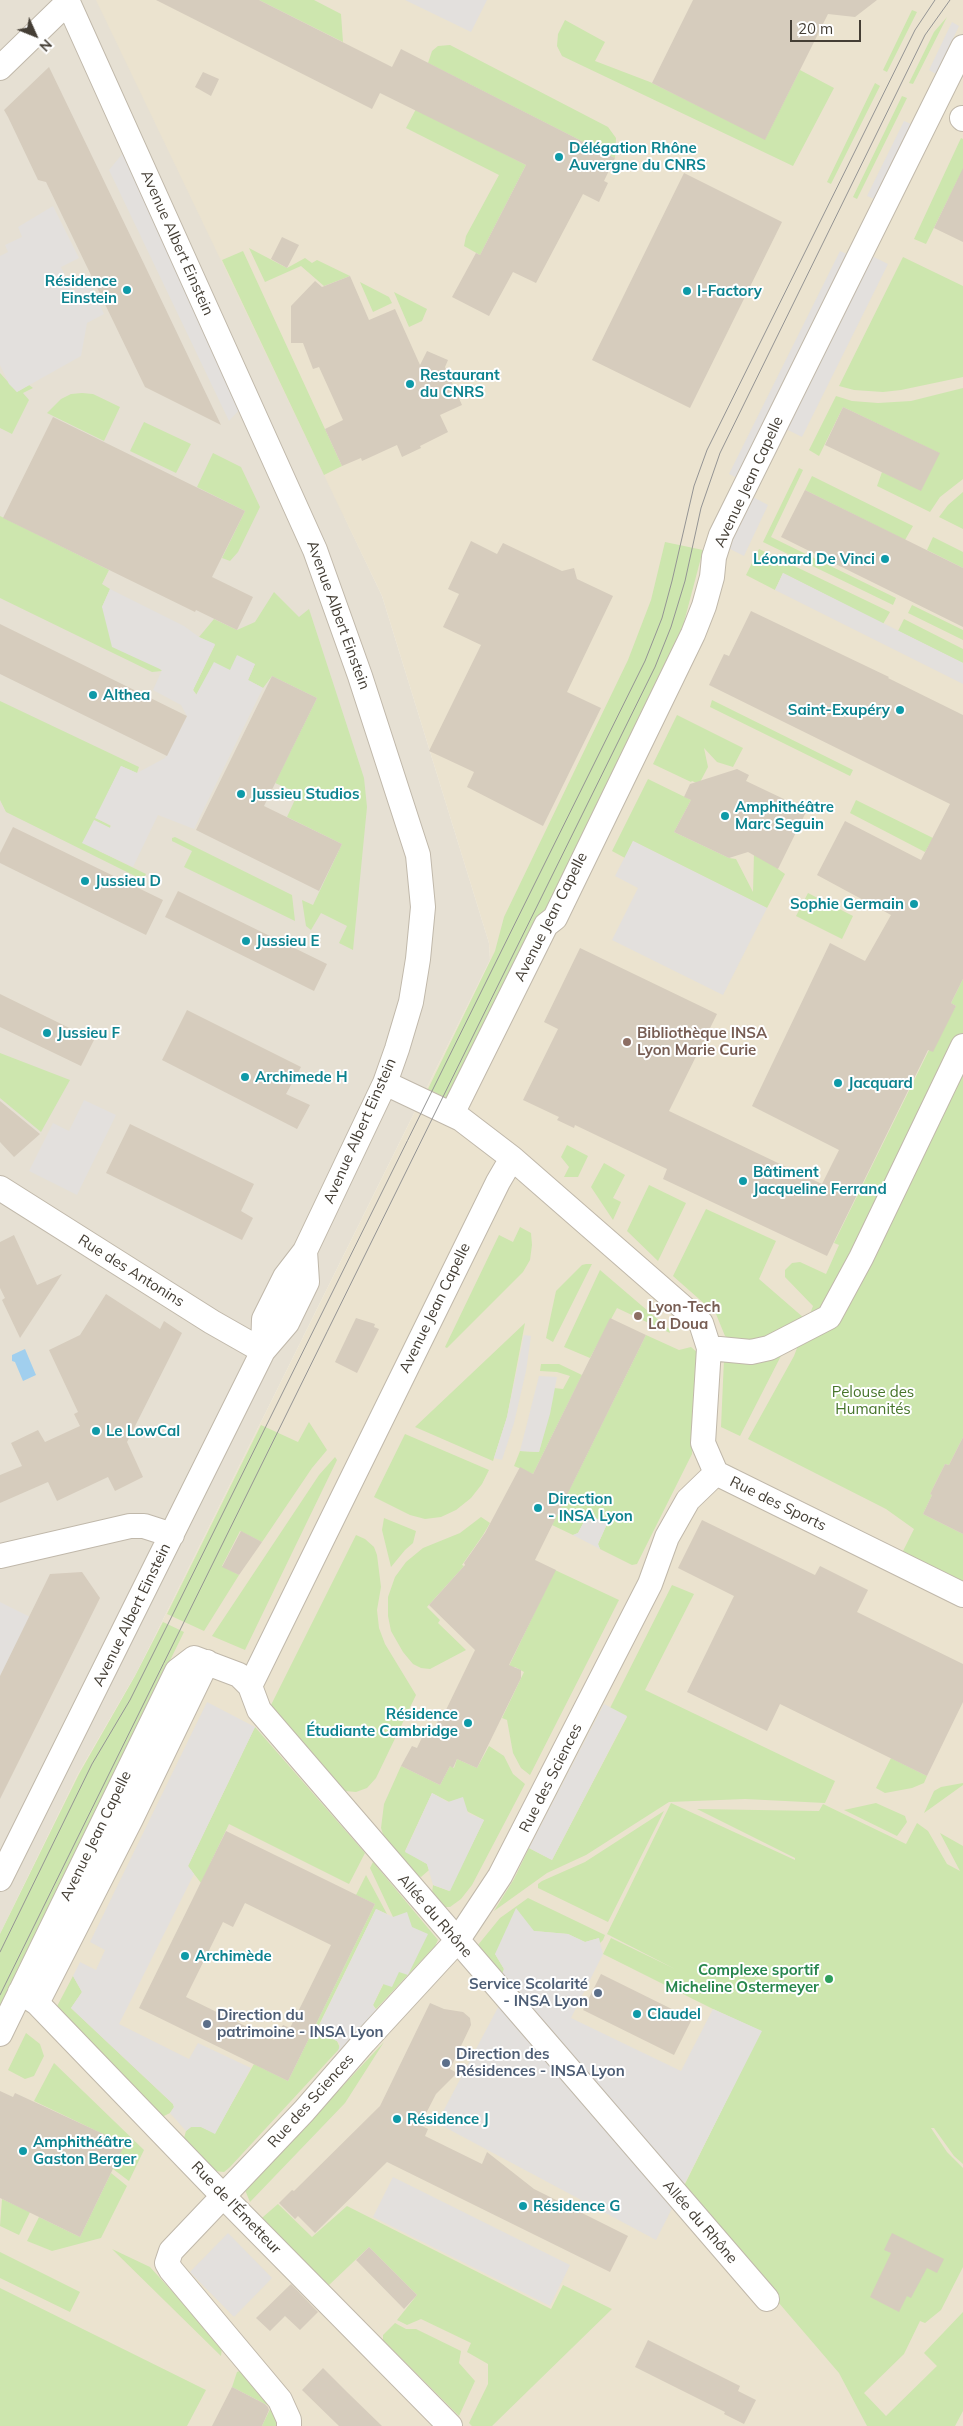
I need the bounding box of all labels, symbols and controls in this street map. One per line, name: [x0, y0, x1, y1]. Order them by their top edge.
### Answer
north arrow: [10, 10, 60, 60]
scale bar: [793, 10, 864, 42]
text: 20 m: [798, 19, 833, 38]
text: N: [36, 35, 56, 55]
place label: Délégation Rhône Auvergne du CNRS: [569, 139, 706, 174]
marker: Délégation Rhône Auvergne du CNRS: [553, 151, 565, 163]
street label: Avenue Albert Einstein: [137, 168, 217, 318]
place label: Résidence Einstein: [45, 272, 117, 307]
place label: I-Factory: [697, 282, 762, 300]
marker: Résidence Einstein: [121, 284, 133, 296]
marker: I-Factory: [681, 285, 693, 297]
place label: Restaurant du CNRS: [420, 366, 500, 401]
marker: Restaurant du CNRS: [404, 378, 416, 390]
street label: Avenue Jean Capelle: [711, 414, 787, 550]
street label: Avenue Albert Einstein: [303, 538, 373, 692]
place label: Léonard De Vinci: [753, 550, 875, 568]
marker: Léonard De Vinci: [879, 553, 891, 565]
place label: Althea: [103, 686, 150, 704]
marker: Althea: [87, 689, 99, 701]
place label: Saint-Exupéry: [788, 701, 890, 719]
marker: Saint-Exupéry: [894, 704, 906, 716]
place label: Jussieu Studios: [251, 785, 359, 803]
marker: Jussieu Studios: [235, 788, 247, 800]
place label: Amphithéâtre Marc Seguin: [735, 798, 834, 833]
marker: Amphithéâtre Marc Seguin: [719, 810, 731, 822]
street label: Avenue Jean Capelle: [511, 849, 591, 985]
place label: Jussieu D: [95, 872, 161, 890]
marker: Jussieu D: [79, 875, 91, 887]
place label: Sophie Germain: [790, 895, 904, 913]
marker: Sophie Germain: [908, 898, 920, 910]
place label: Jussieu E: [256, 932, 320, 950]
marker: Jussieu E: [240, 935, 252, 947]
place label: Jussieu F: [57, 1024, 120, 1042]
place label: Bibliothèque INSA Lyon Marie Curie: [637, 1024, 767, 1059]
marker: Jussieu F: [41, 1027, 53, 1039]
marker: Bibliothèque INSA Lyon Marie Curie: [621, 1036, 633, 1048]
street label: Avenue Albert Einstein: [320, 1056, 400, 1206]
place label: Archimede H: [255, 1068, 347, 1086]
marker: Archimede H: [239, 1071, 251, 1083]
place label: Jacquard: [848, 1074, 913, 1092]
marker: Jacquard: [832, 1077, 844, 1089]
place label: Bâtiment Jacqueline Ferrand: [753, 1163, 887, 1198]
marker: Bâtiment Jacqueline Ferrand: [737, 1175, 749, 1187]
street label: Rue des Antonins: [75, 1231, 187, 1311]
street label: Avenue Jean Capelle: [396, 1240, 474, 1376]
place label: Lyon-Tech La Doua: [648, 1298, 720, 1333]
marker: Lyon-Tech La Doua: [632, 1310, 644, 1322]
park label: Pelouse des Humanités: [832, 1383, 914, 1418]
place label: Le LowCal: [106, 1422, 180, 1440]
marker: Le LowCal: [90, 1425, 102, 1437]
street label: Rue des Sports: [727, 1473, 829, 1535]
place label: Direction - INSA Lyon: [548, 1490, 633, 1525]
marker: Direction - INSA Lyon: [532, 1502, 544, 1514]
street label: Avenue Albert Einstein: [89, 1540, 175, 1690]
place label: Résidence Étudiante Cambridge: [306, 1705, 458, 1740]
marker: Résidence Étudiante Cambridge: [462, 1717, 474, 1729]
street label: Rue des Sciences: [516, 1721, 586, 1835]
street label: Avenue Jean Capelle: [57, 1768, 135, 1904]
street label: Allée du Rhône: [394, 1871, 476, 1961]
place label: Archimède: [195, 1947, 272, 1965]
marker: Archimède: [179, 1950, 191, 1962]
place label: Complexe sportif Micheline Ostermeyer: [665, 1961, 819, 1996]
marker: Complexe sportif Micheline Ostermeyer: [823, 1973, 835, 1985]
place label: Service Scolarité - INSA Lyon: [469, 1975, 588, 2010]
marker: Service Scolarité - INSA Lyon: [592, 1987, 604, 1999]
place label: Claudel: [647, 2005, 701, 2023]
place label: Direction du patrimoine - INSA Lyon: [217, 2006, 384, 2041]
marker: Claudel: [631, 2008, 643, 2020]
marker: Direction du patrimoine - INSA Lyon: [201, 2018, 213, 2030]
place label: Direction des Résidences - INSA Lyon: [456, 2045, 625, 2080]
street label: Rue des Sciences: [264, 2050, 358, 2152]
marker: Direction des Résidences - INSA Lyon: [440, 2057, 452, 2069]
place label: Résidence J: [407, 2110, 489, 2128]
marker: Résidence J: [391, 2113, 403, 2125]
place label: Amphithéâtre Gaston Berger: [33, 2133, 136, 2168]
marker: Amphithéâtre Gaston Berger: [17, 2145, 29, 2157]
street label: Rue de l'Émetteur: [187, 2158, 285, 2258]
street label: Allée du Rhône: [659, 2177, 741, 2267]
place label: Résidence G: [533, 2197, 620, 2215]
marker: Résidence G: [517, 2200, 529, 2212]

